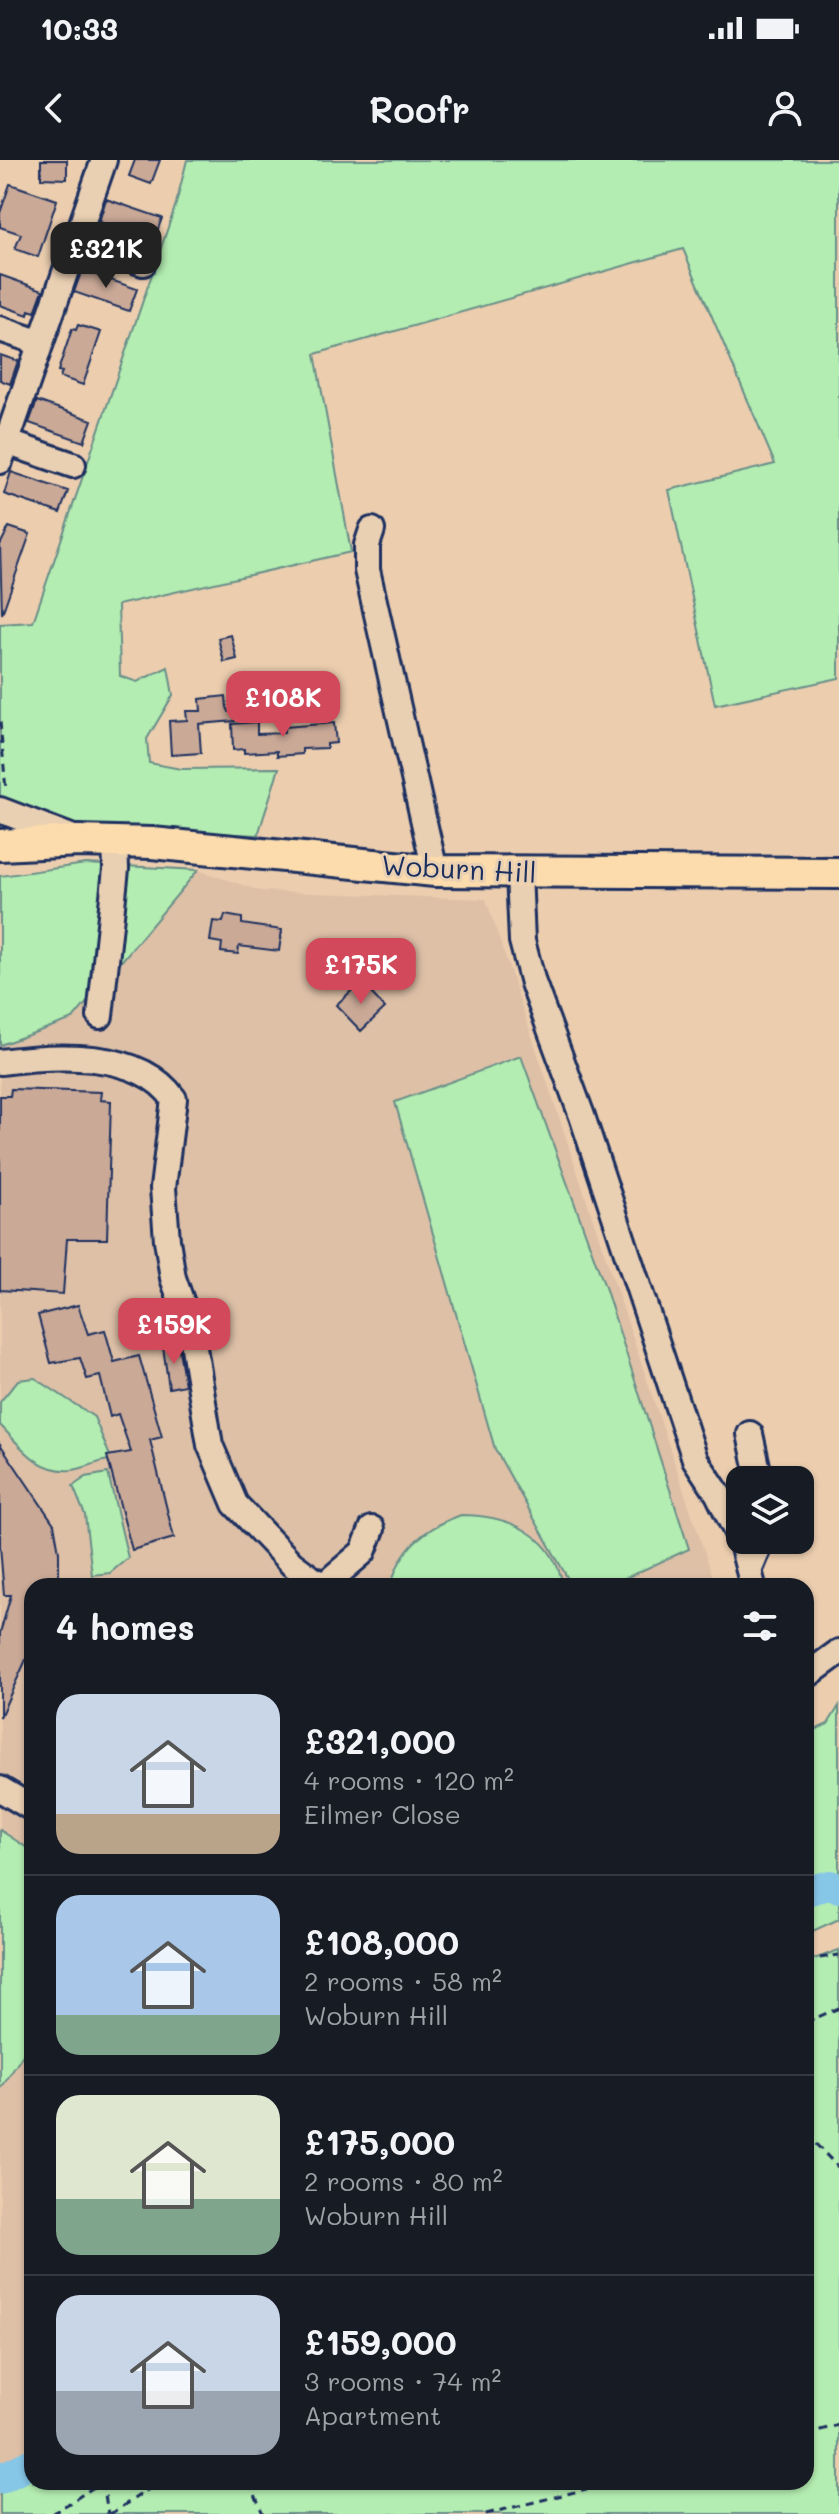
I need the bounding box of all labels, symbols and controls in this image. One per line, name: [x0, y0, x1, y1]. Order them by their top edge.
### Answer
text: 10:33: [40, 8, 118, 48]
text: Roofr: [369, 85, 470, 132]
icon: back: [32, 86, 76, 130]
icon: person: [763, 86, 807, 130]
pin: £321K: [50, 222, 162, 290]
text: £321K: [69, 231, 143, 265]
pin: £108K: [227, 671, 339, 739]
text: £108K: [244, 680, 322, 714]
street label: Woburn Hill: [380, 846, 538, 890]
pin: £175K: [305, 938, 417, 1006]
text: £175K: [324, 947, 398, 981]
pin: £159K: [118, 1298, 230, 1366]
text: £159K: [136, 1307, 212, 1341]
map controls: [726, 1466, 814, 1554]
button: layers: [726, 1466, 814, 1554]
text: 4 homes: [56, 1604, 195, 1649]
icon: filters: [738, 1604, 782, 1648]
text: £321,000: [304, 1718, 456, 1763]
icon: home: [120, 1726, 216, 1822]
text: 4 rooms · 120 m²: [304, 1763, 514, 1797]
text: Eilmer Close: [304, 1797, 461, 1831]
text: £108,000: [304, 1919, 459, 1964]
icon: home: [120, 1927, 216, 2023]
text: 2 rooms · 58 m²: [304, 1964, 502, 1998]
text: Woburn Hill: [304, 1998, 448, 2032]
text: £175,000: [304, 2119, 455, 2164]
icon: home: [120, 2127, 216, 2223]
text: 2 rooms · 80 m²: [304, 2164, 503, 2198]
text: Woburn Hill: [304, 2198, 448, 2232]
text: £159,000: [304, 2319, 457, 2364]
icon: home: [120, 2327, 216, 2423]
text: 3 rooms · 74 m²: [304, 2364, 501, 2398]
text: Apartment: [304, 2398, 441, 2432]

